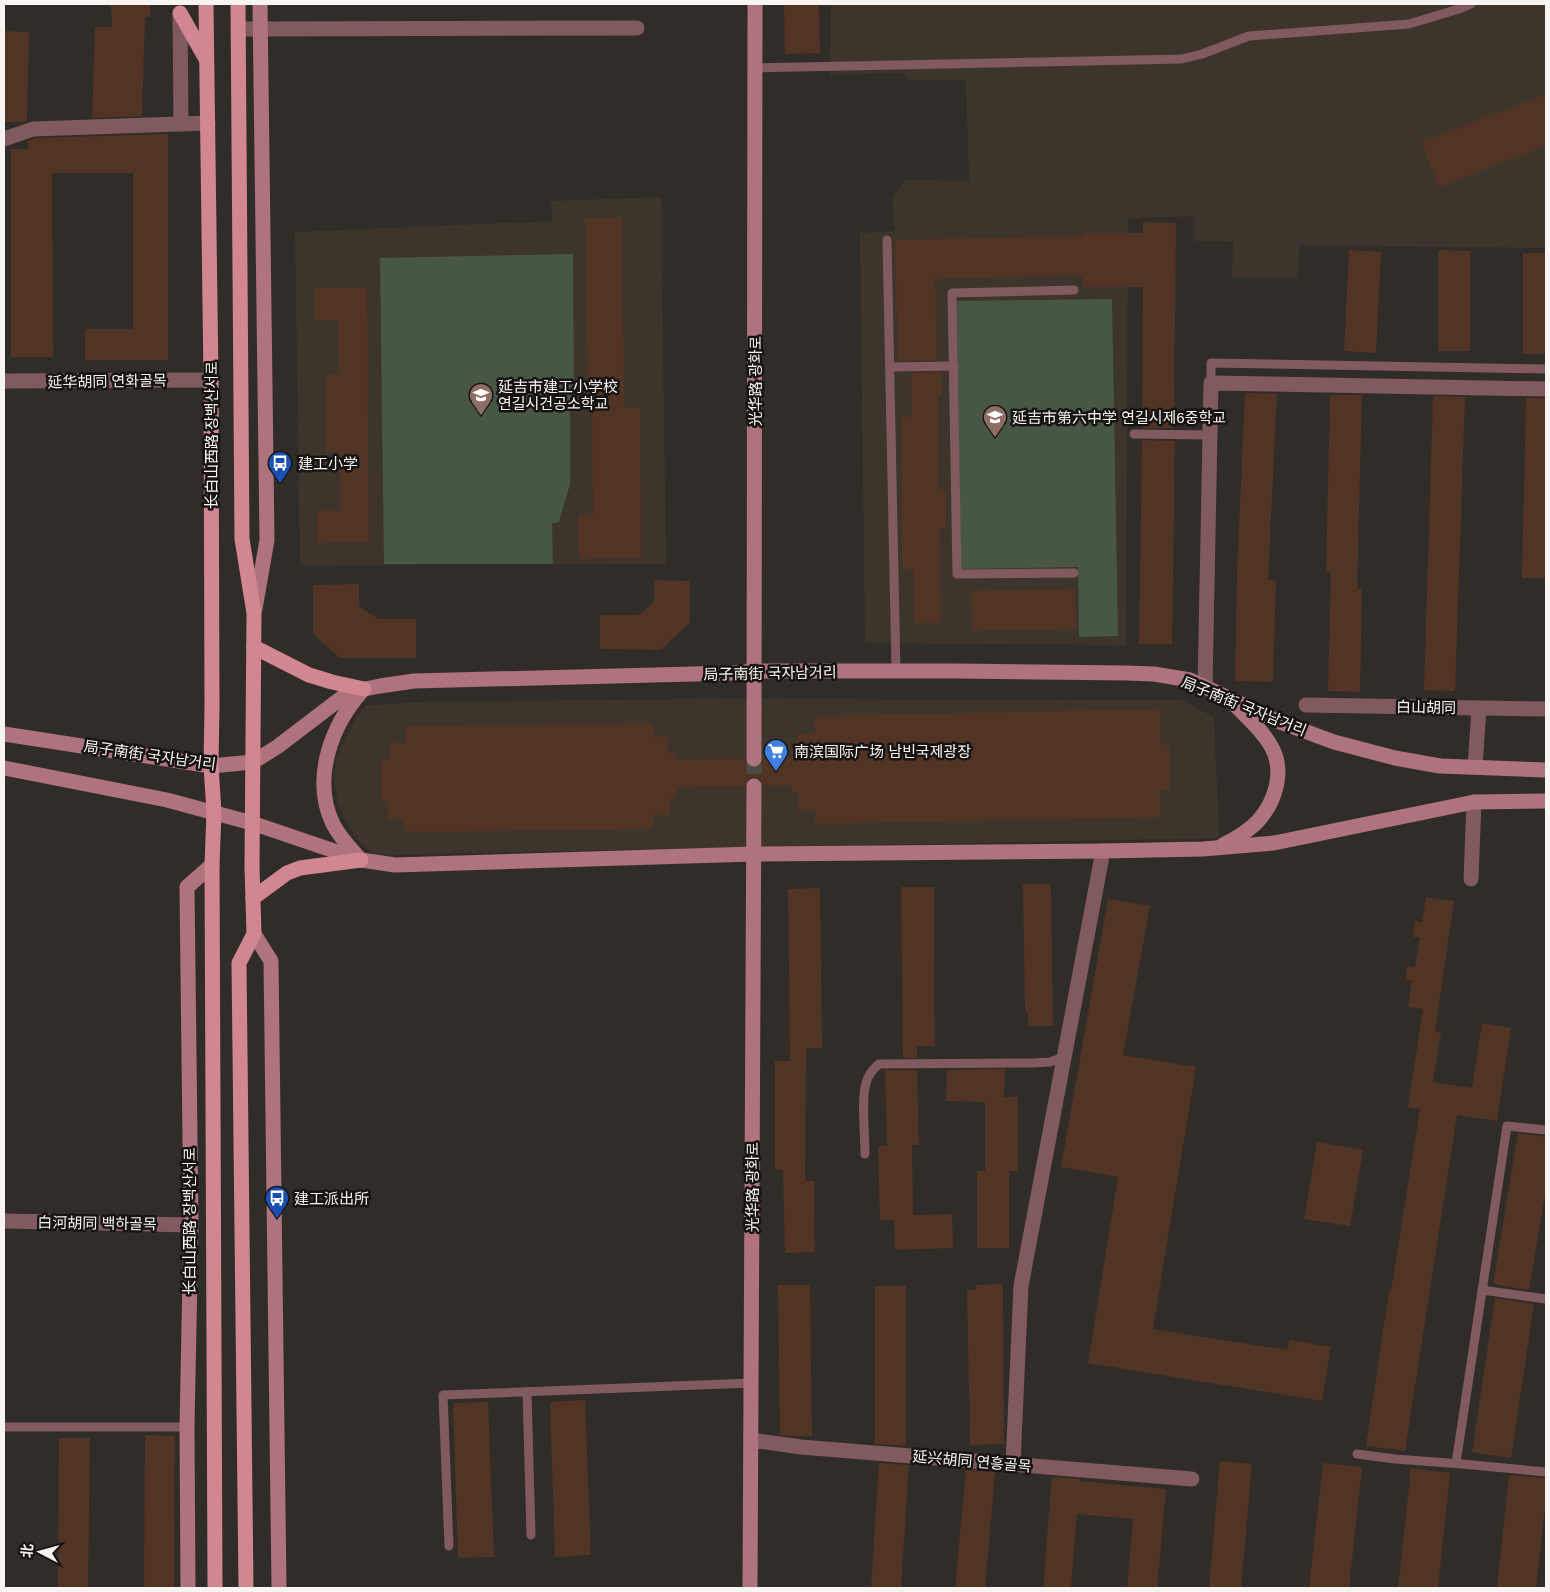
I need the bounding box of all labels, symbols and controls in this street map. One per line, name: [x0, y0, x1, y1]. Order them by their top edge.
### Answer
street label: 光华路 광화로: [747, 336, 764, 426]
street label: 长白山西路 장백산서로: [203, 361, 220, 509]
street label: 延华胡同 연화골목: [47, 371, 167, 391]
place label: 延吉市建工小学校 연길시건공소학교: [498, 378, 618, 412]
school or university icon: 延吉市建工小学校 연길시건공소학교: [468, 382, 494, 416]
school or university icon: 延吉市第六中学 연길시제6중학교: [982, 404, 1008, 438]
place label: 延吉市第六中学 연길시제6중학교: [1012, 409, 1226, 426]
bus stop icon: 建工小学: [267, 450, 293, 484]
place label: 建工小学: [298, 455, 358, 472]
street label: 局子南街 국자남거리: [703, 663, 837, 683]
street label: 局子南街 국자남거리: [1179, 673, 1309, 739]
street label: 白山胡同: [1396, 698, 1456, 716]
street label: 局子南街 국자남거리: [83, 737, 217, 773]
supermarket icon: 南滨国际广场 남빈국제광장: [763, 738, 789, 772]
place label: 南滨国际广场 남빈국제광장: [794, 743, 971, 760]
street label: 光华路 광화로: [744, 1142, 761, 1232]
street label: 长白山西路 장백산서로: [181, 1147, 198, 1295]
bus stop icon: 建工派出所: [264, 1185, 290, 1219]
place label: 建工派出所: [294, 1190, 369, 1207]
street label: 白河胡同 백하골목: [37, 1213, 157, 1233]
street label: 延兴胡同 연흥골목: [912, 1447, 1032, 1475]
north arrow: [15, 1527, 65, 1577]
text: 北: [18, 1543, 36, 1558]

